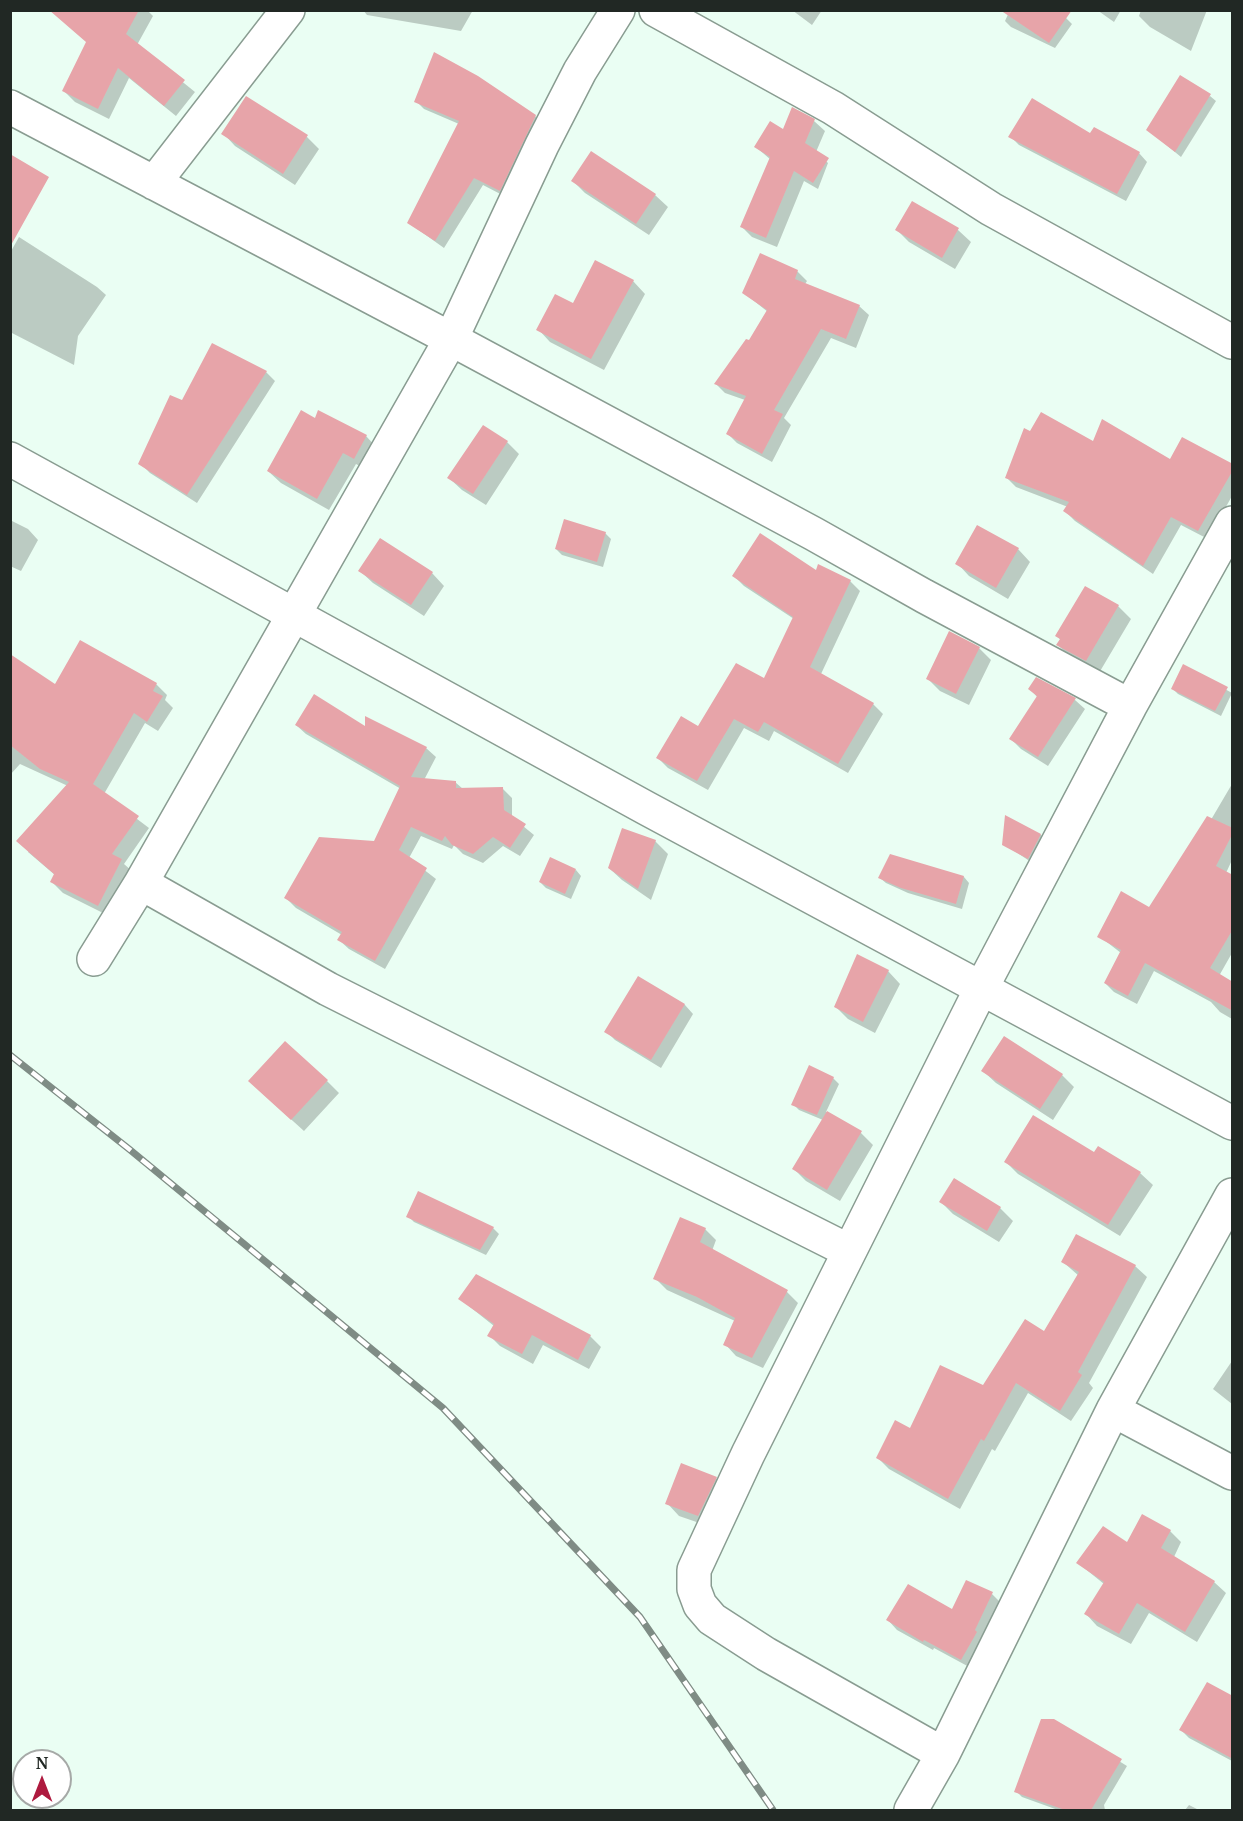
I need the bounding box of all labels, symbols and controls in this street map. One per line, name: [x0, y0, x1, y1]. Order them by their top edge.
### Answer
north arrow: [12, 1749, 72, 1809]
text: N: [36, 1752, 48, 1774]

